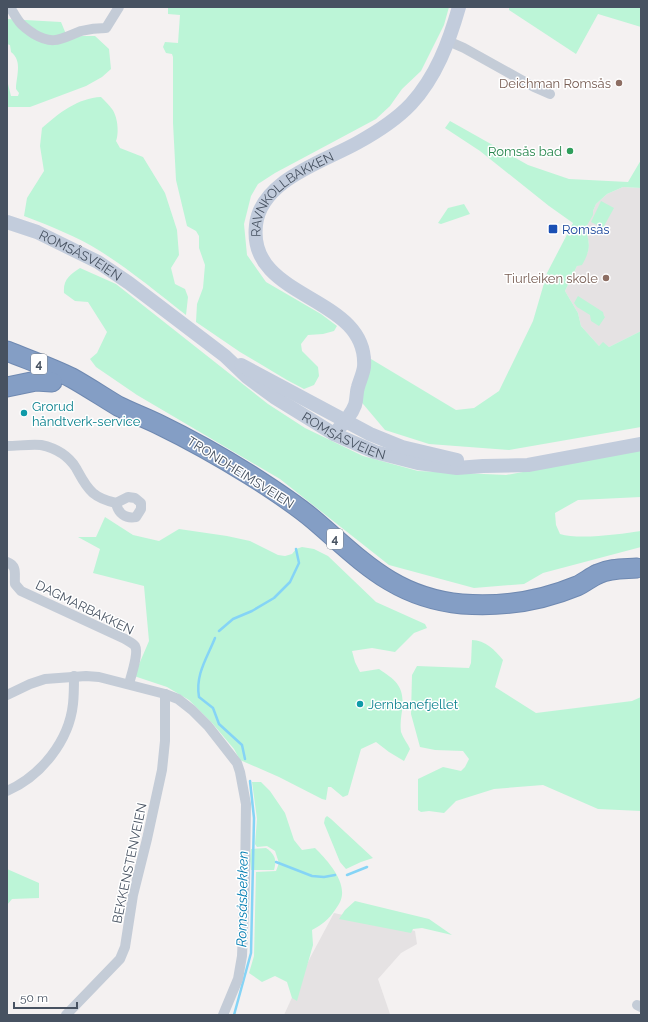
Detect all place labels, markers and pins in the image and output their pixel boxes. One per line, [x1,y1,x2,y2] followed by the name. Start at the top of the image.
[499,76,611,91] place label: Deichman Romsås
[614,78,624,88] marker: Deichman Romsås
[488,144,562,159] place label: Romsås bad
[565,146,575,156] marker: Romsås bad
[562,222,610,237] place label: Romsås
[547,223,559,235] marker: Romsås
[504,271,598,286] place label: Tiurleiken skole
[601,273,611,283] marker: Tiurleiken skole
[32,399,141,429] place label: Grorud håndtverk-service
[19,408,29,418] marker: Grorud håndtverk-service
[368,697,459,712] place label: Jernbanefjellet
[355,699,365,709] marker: Jernbanefjellet

